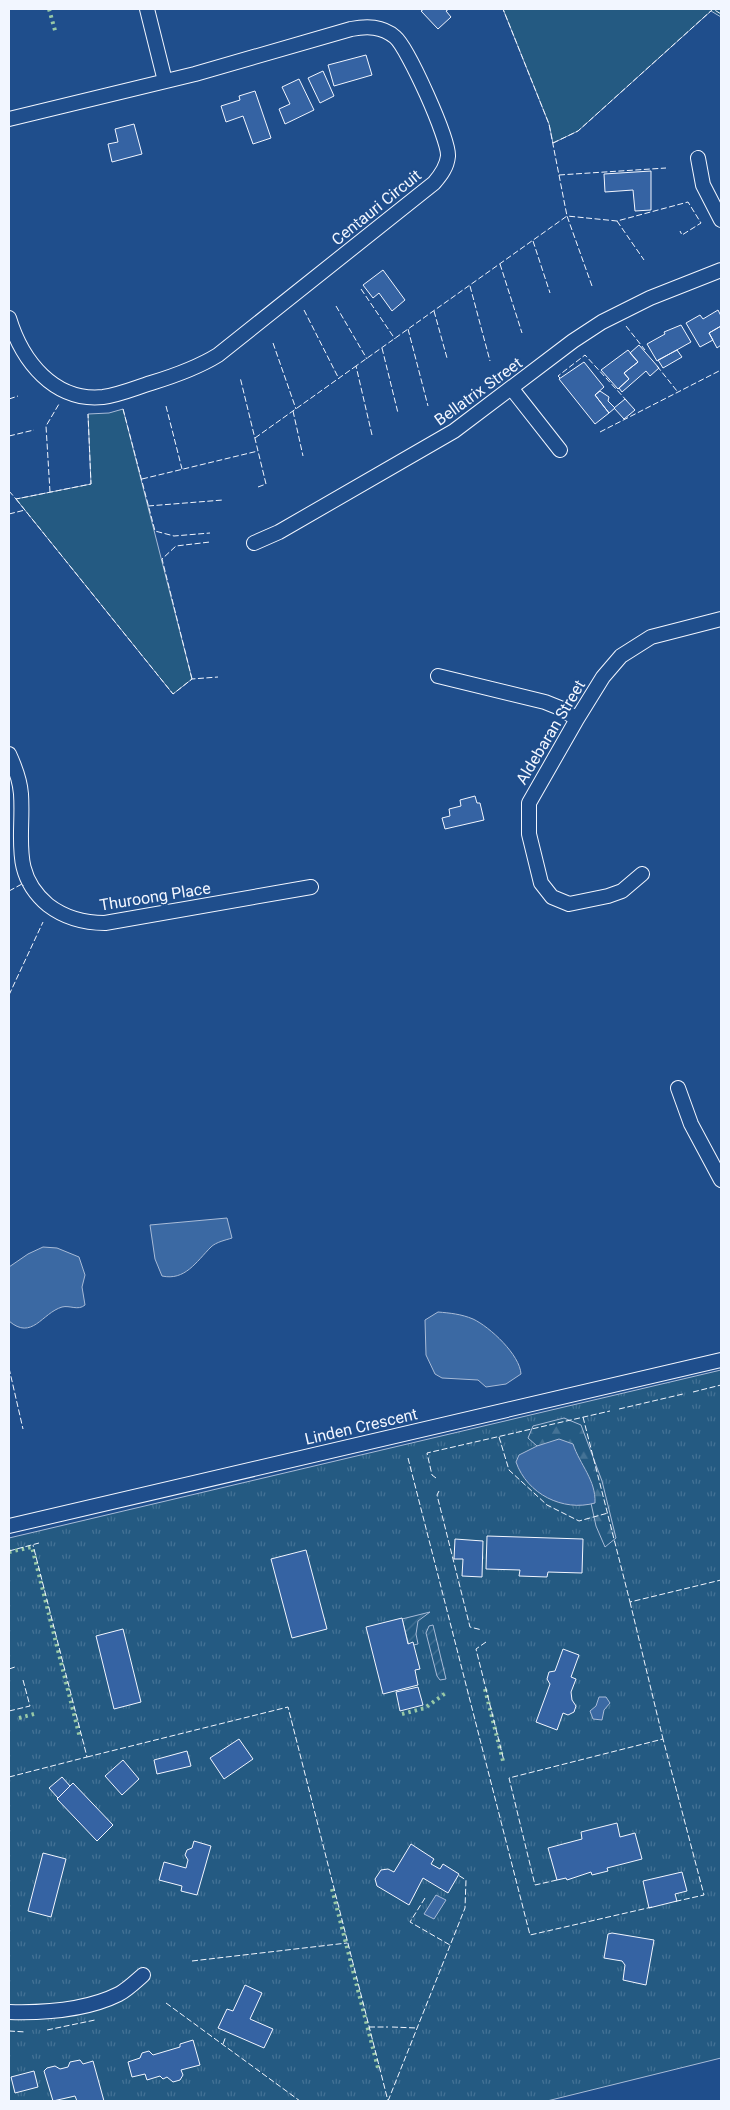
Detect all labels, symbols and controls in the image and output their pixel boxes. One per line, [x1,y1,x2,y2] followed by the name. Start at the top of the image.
[328,165,425,249] street label: Centauri Circuit
[431,353,526,430] street label: Bellatrix Street
[512,677,589,788] street label: Aldebaran Street
[98,878,212,915] street label: Thuroong Place
[303,1404,419,1449] street label: Linden Crescent

